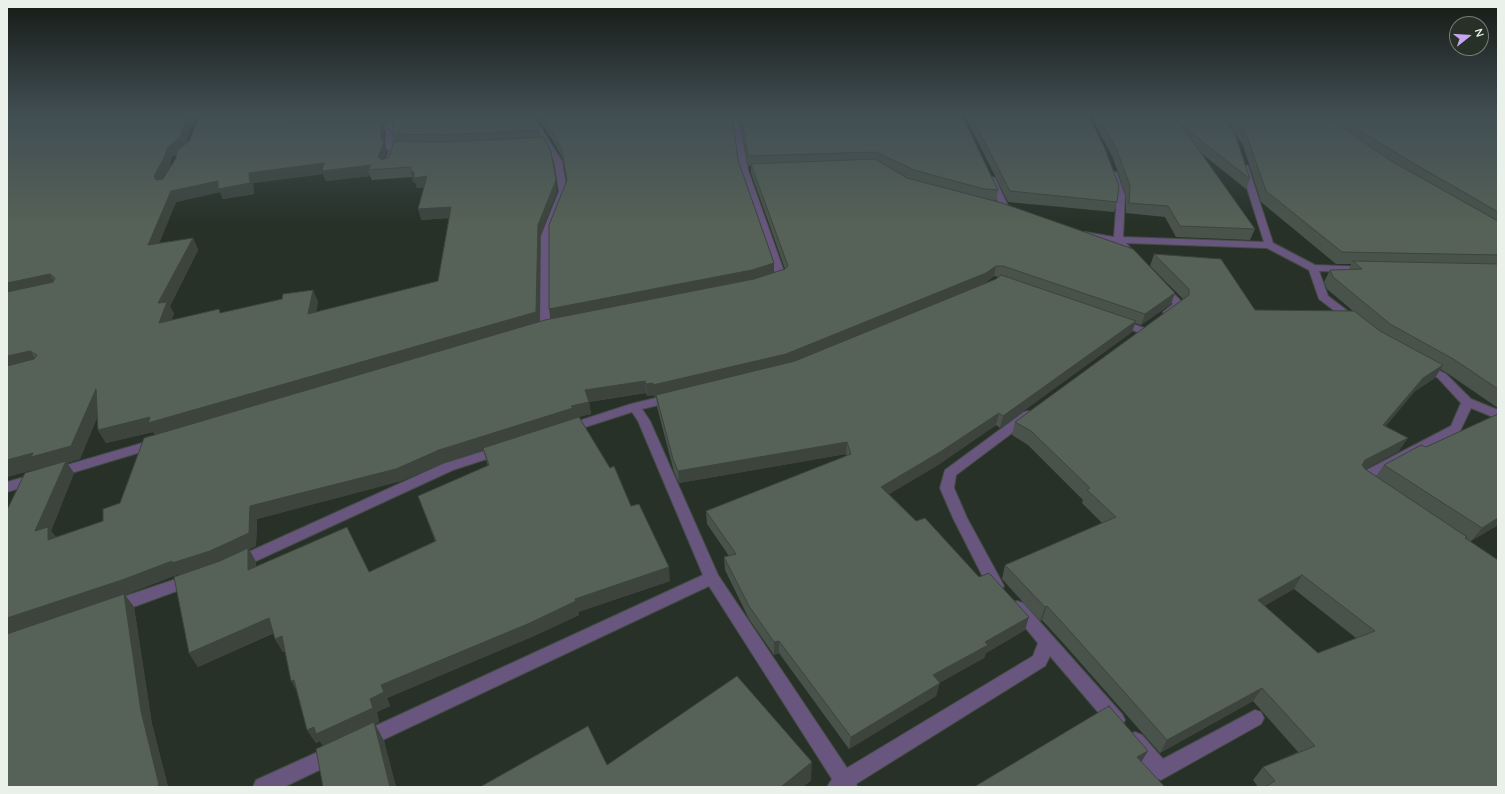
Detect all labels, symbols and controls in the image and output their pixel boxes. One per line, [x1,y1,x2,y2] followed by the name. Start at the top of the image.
[1449,16,1489,56] north arrow
[1472,27,1487,39] text: N

